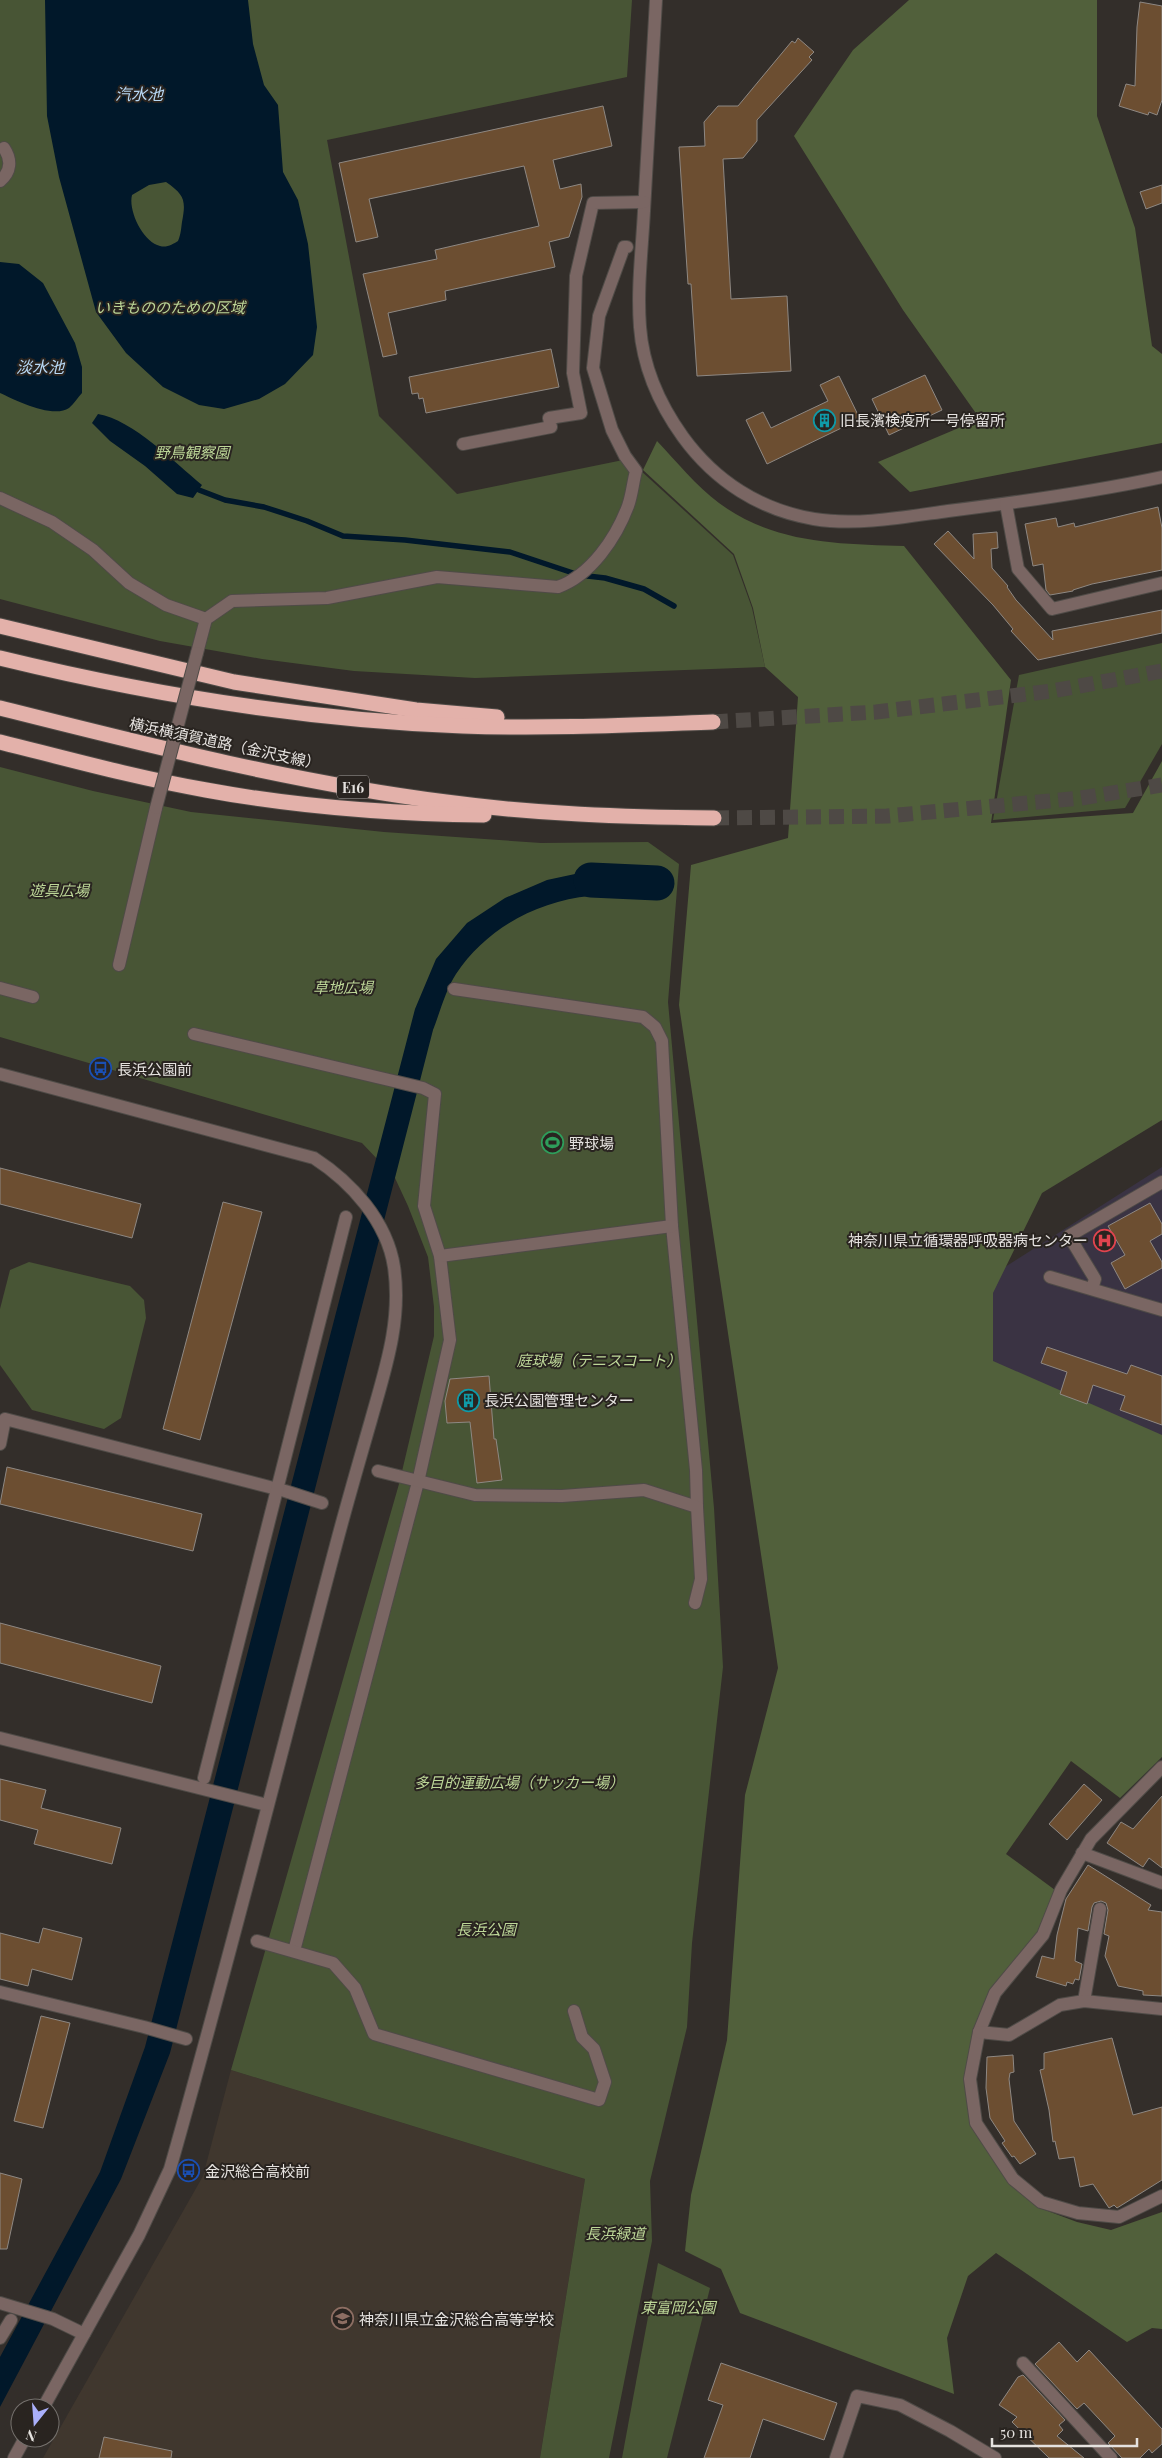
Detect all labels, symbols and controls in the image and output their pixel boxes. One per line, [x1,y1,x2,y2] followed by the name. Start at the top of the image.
[115,83,165,104] water label: 汽水池
[95,297,247,317] park label: いきもののための区域
[16,356,66,377] water label: 淡水池
[812,408,836,432] building icon: 旧長濱検疫所一号停留所
[840,410,1005,430] place label: 旧長濱検疫所一号停留所
[154,442,231,462] park label: 野鳥観察園
[128,713,322,773] street label: 横浜横須賀道路（金沢支線）
[337,776,369,799] road number: E16
[29,880,91,900] park label: 遊具広場
[313,977,375,997] park label: 草地広場
[89,1057,113,1081] bus stop icon: 長浜公園前
[117,1059,192,1079] place label: 長浜公園前
[541,1131,565,1155] sports icon: 野球場
[569,1133,614,1153] place label: 野球場
[1092,1228,1116,1252] hospital icon: 神奈川県立循環器呼吸器病センター
[848,1230,1088,1250] place label: 神奈川県立循環器呼吸器病センター
[516,1350,682,1370] park label: 庭球場（テニスコート）
[456,1388,480,1412] building icon: 長浜公園管理センター
[484,1390,634,1410] place label: 長浜公園管理センター
[414,1772,624,1792] park label: 多目的運動広場（サッカー場）
[456,1919,518,1939] park label: 長浜公園
[177,2159,201,2183] bus stop icon: 金沢総合高校前
[205,2161,310,2181] place label: 金沢総合高校前
[585,2223,647,2243] park label: 長浜緑道
[640,2297,717,2317] park label: 東富岡公園
[331,2307,355,2331] school or university icon: 神奈川県立金沢総合高等学校
[359,2309,554,2329] place label: 神奈川県立金沢総合高等学校
[10,2398,60,2448] north arrow
[992,2416,1137,2448] scale bar
[1000,2422,1033,2442] text: 50 m
[23,2425,39,2446] text: N

